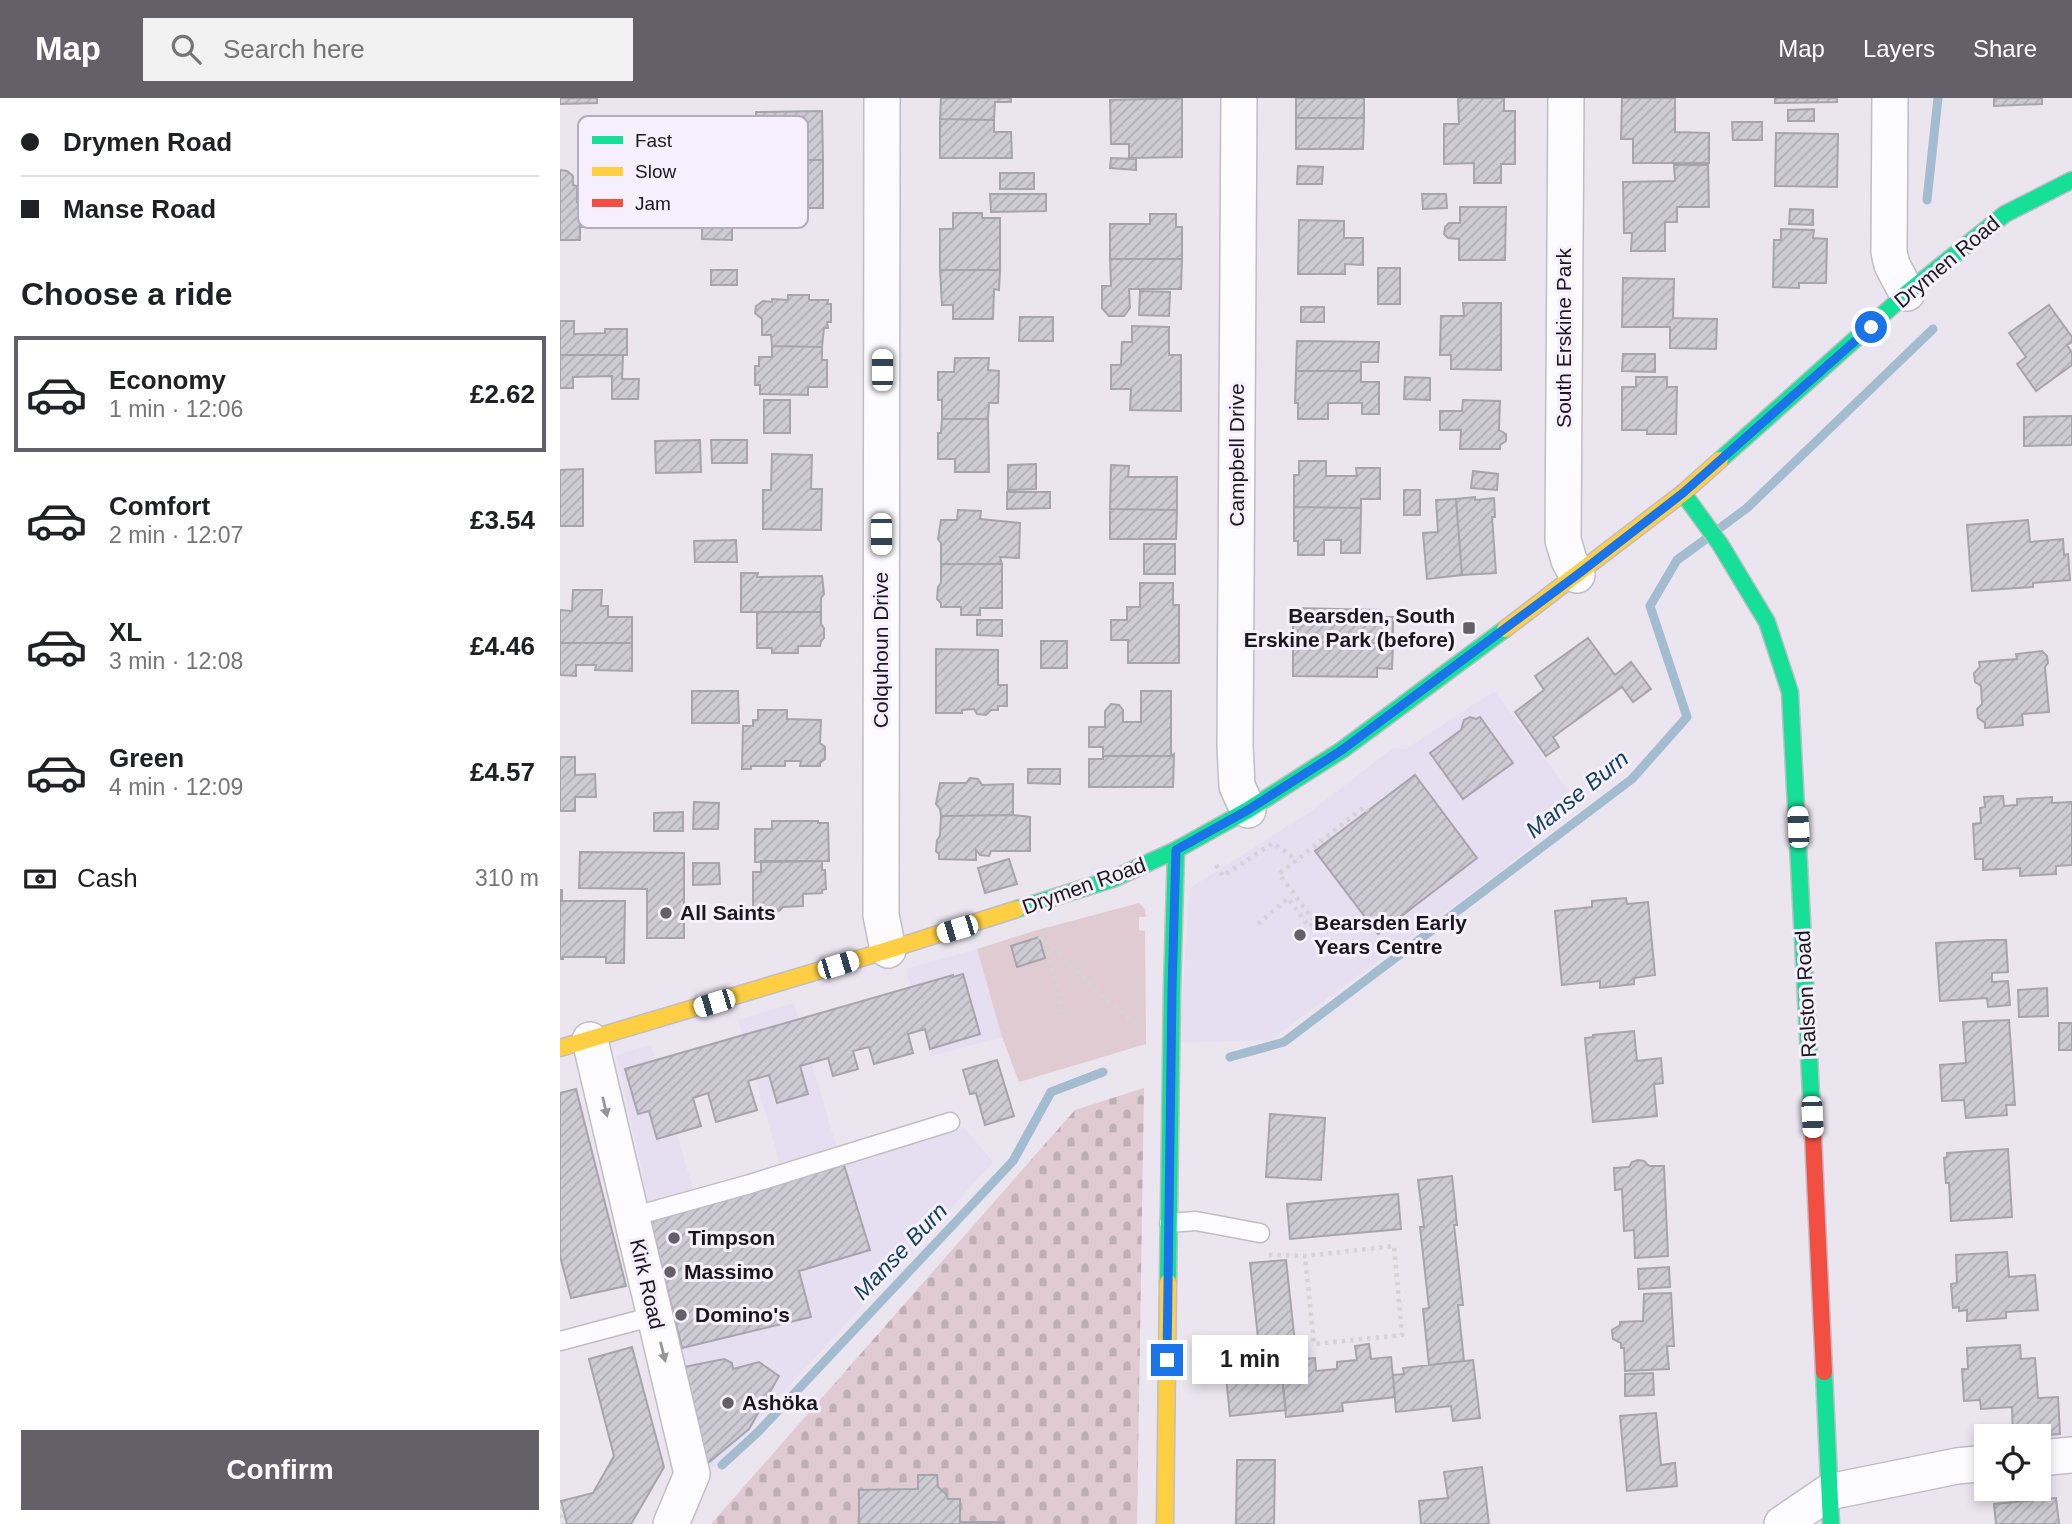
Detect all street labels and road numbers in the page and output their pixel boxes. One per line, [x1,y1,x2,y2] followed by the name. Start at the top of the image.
[1890,211,2004,312] street label: Drymen Road
[1552,248,1575,428] street label: South Erskine Park
[1225,383,1248,527] street label: Campbell Drive
[869,572,892,728] street label: Colquhoun Drive
[1019,853,1149,918] street label: Drymen Road
[1791,930,1820,1058] street label: Ralston Road
[626,1236,669,1331] street label: Kirk Road

